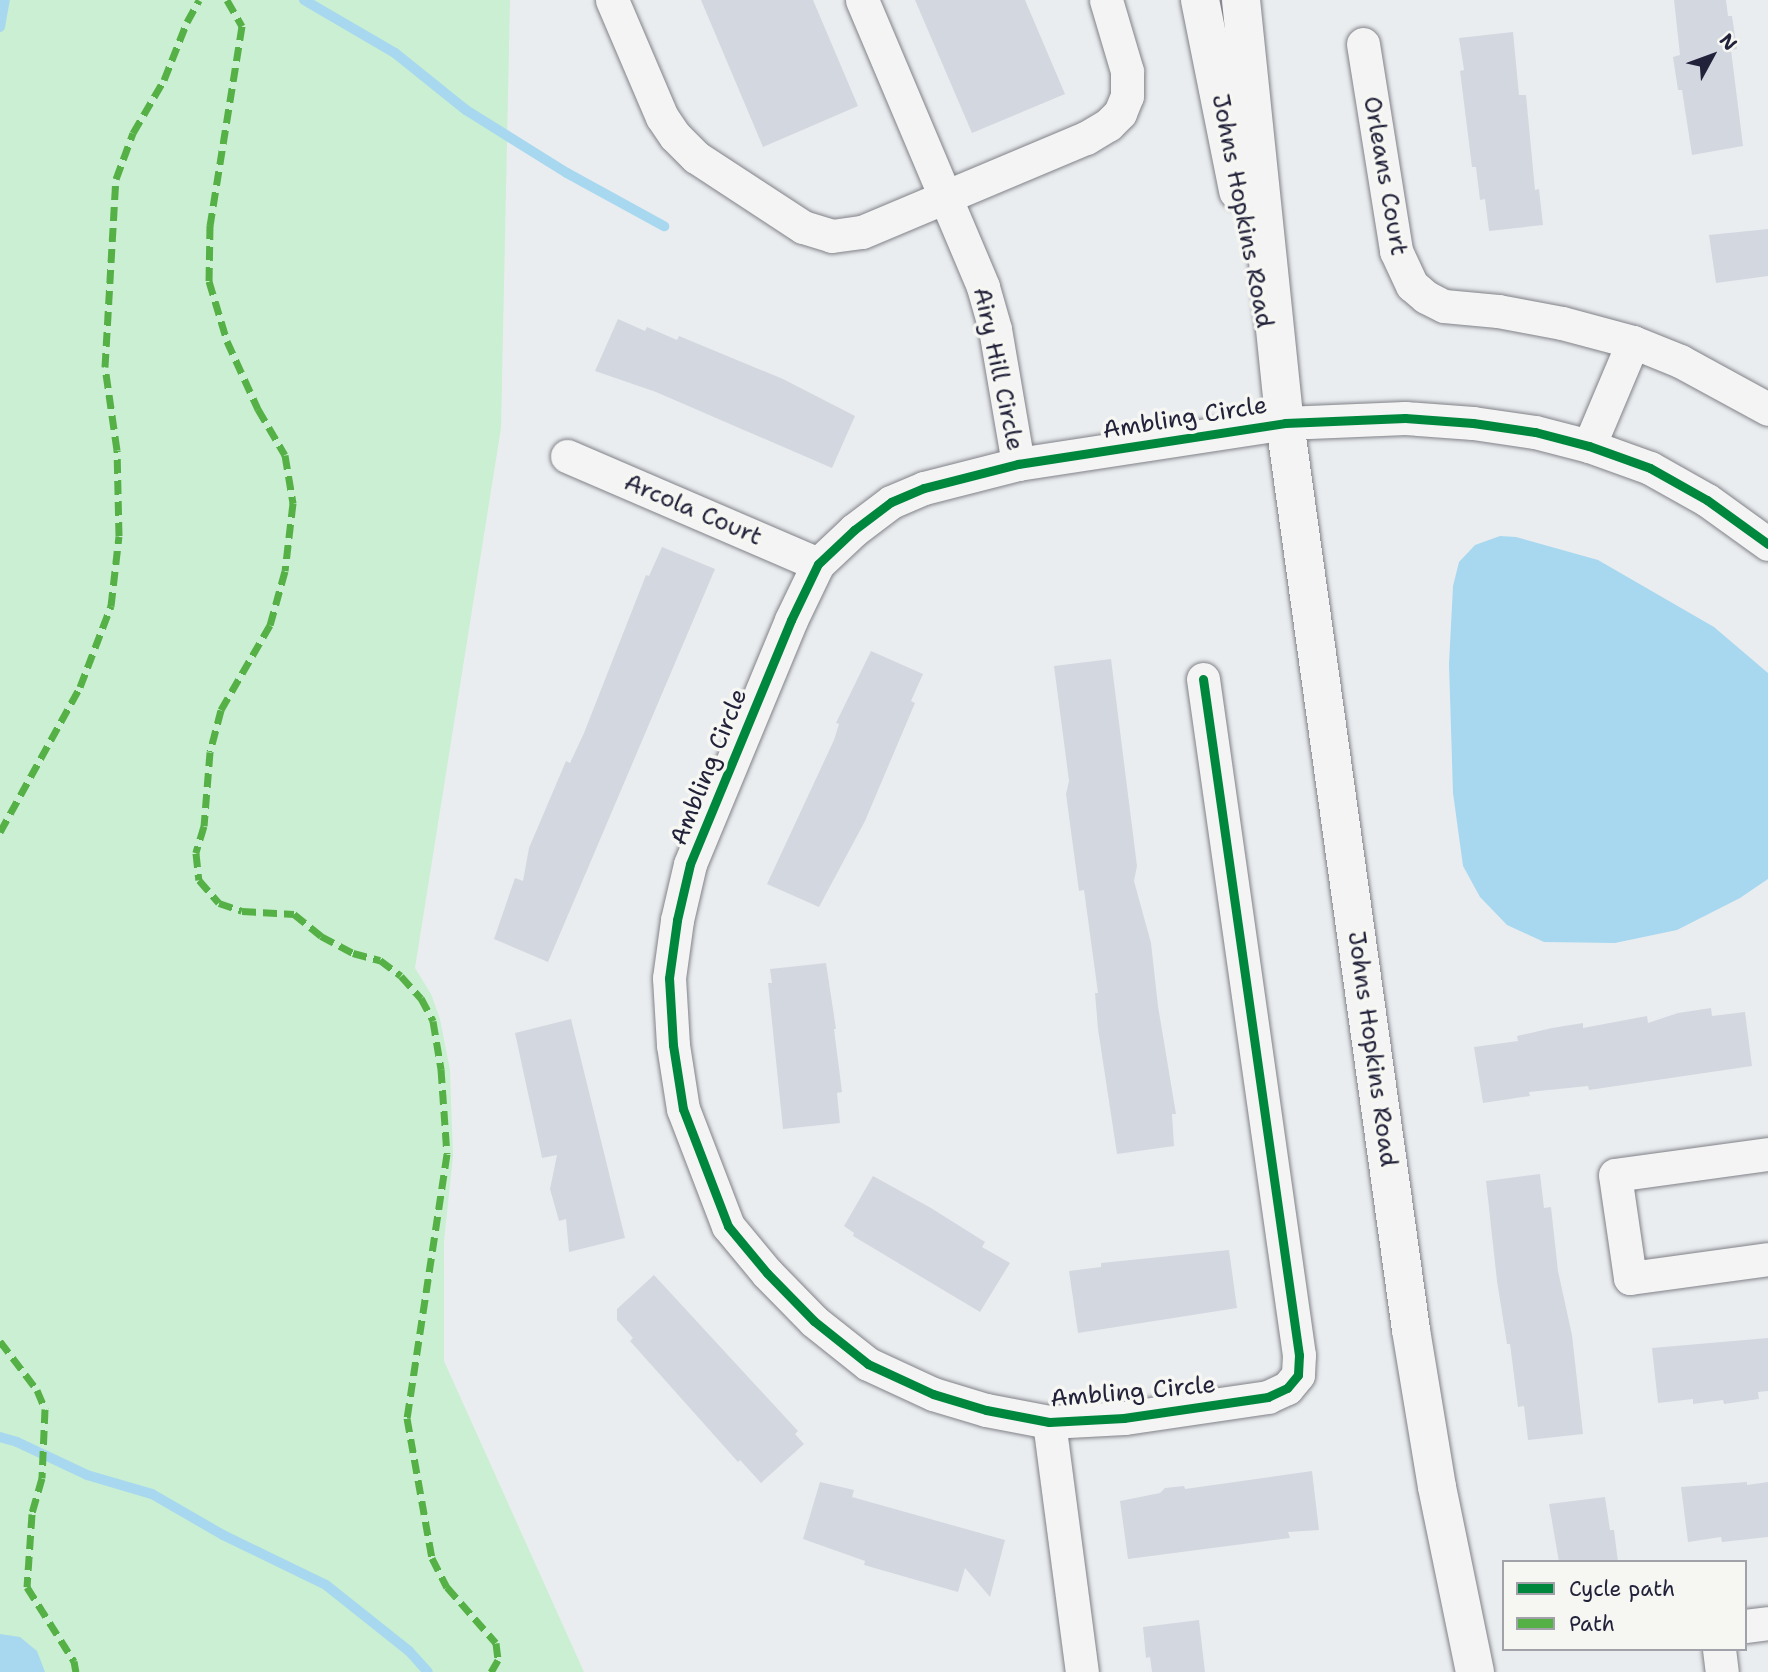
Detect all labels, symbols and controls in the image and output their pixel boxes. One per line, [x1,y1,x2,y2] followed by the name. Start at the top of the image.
[1677,21,1747,91] north arrow
[1714,28,1743,56] text: N
[1205,92,1279,330] street label: Johns Hopkins Road
[1357,94,1413,258] street label: Orleans Court
[967,285,1029,453] street label: Airy Hill Circle
[1101,391,1269,445] street label: Ambling Circle
[620,468,766,552] street label: Arcola Court
[665,685,753,849] street label: Ambling Circle
[1341,929,1403,1169] street label: Johns Hopkins Road
[1049,1370,1217,1414] street label: Ambling Circle
[1502,1560,1747,1651] legend
[1569,1575,1675,1603] text: Cycle path
[1569,1610,1615,1638] text: Path

